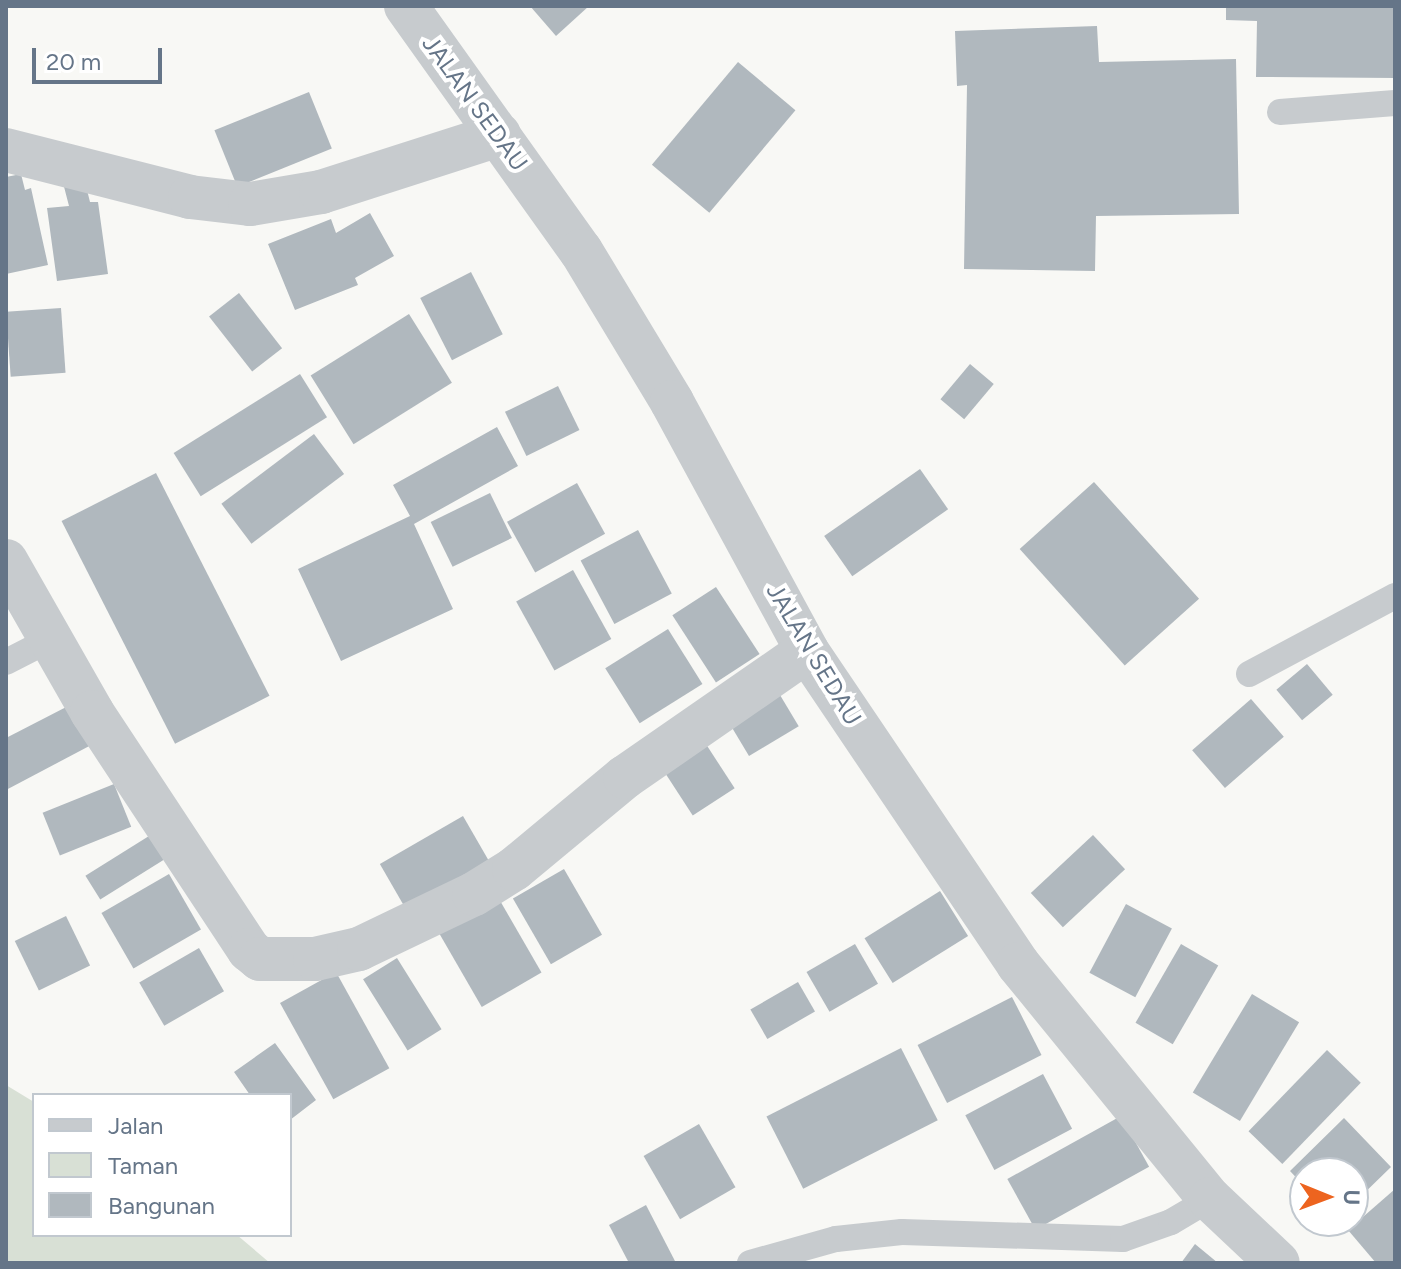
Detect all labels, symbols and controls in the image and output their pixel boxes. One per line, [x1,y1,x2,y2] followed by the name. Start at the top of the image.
[416,30,534,176] street label: JALAN SEDAU
[36,32,166,82] scale bar
[46,47,101,76] text: 20 m
[760,578,868,730] street label: JALAN SEDAU
[32,1093,292,1237] legend
[108,1111,164,1140] text: Jalan
[108,1151,178,1180] text: Taman
[1289,1157,1369,1237] north arrow
[1338,1189,1365,1205] text: U
[108,1191,215,1220] text: Bangunan

